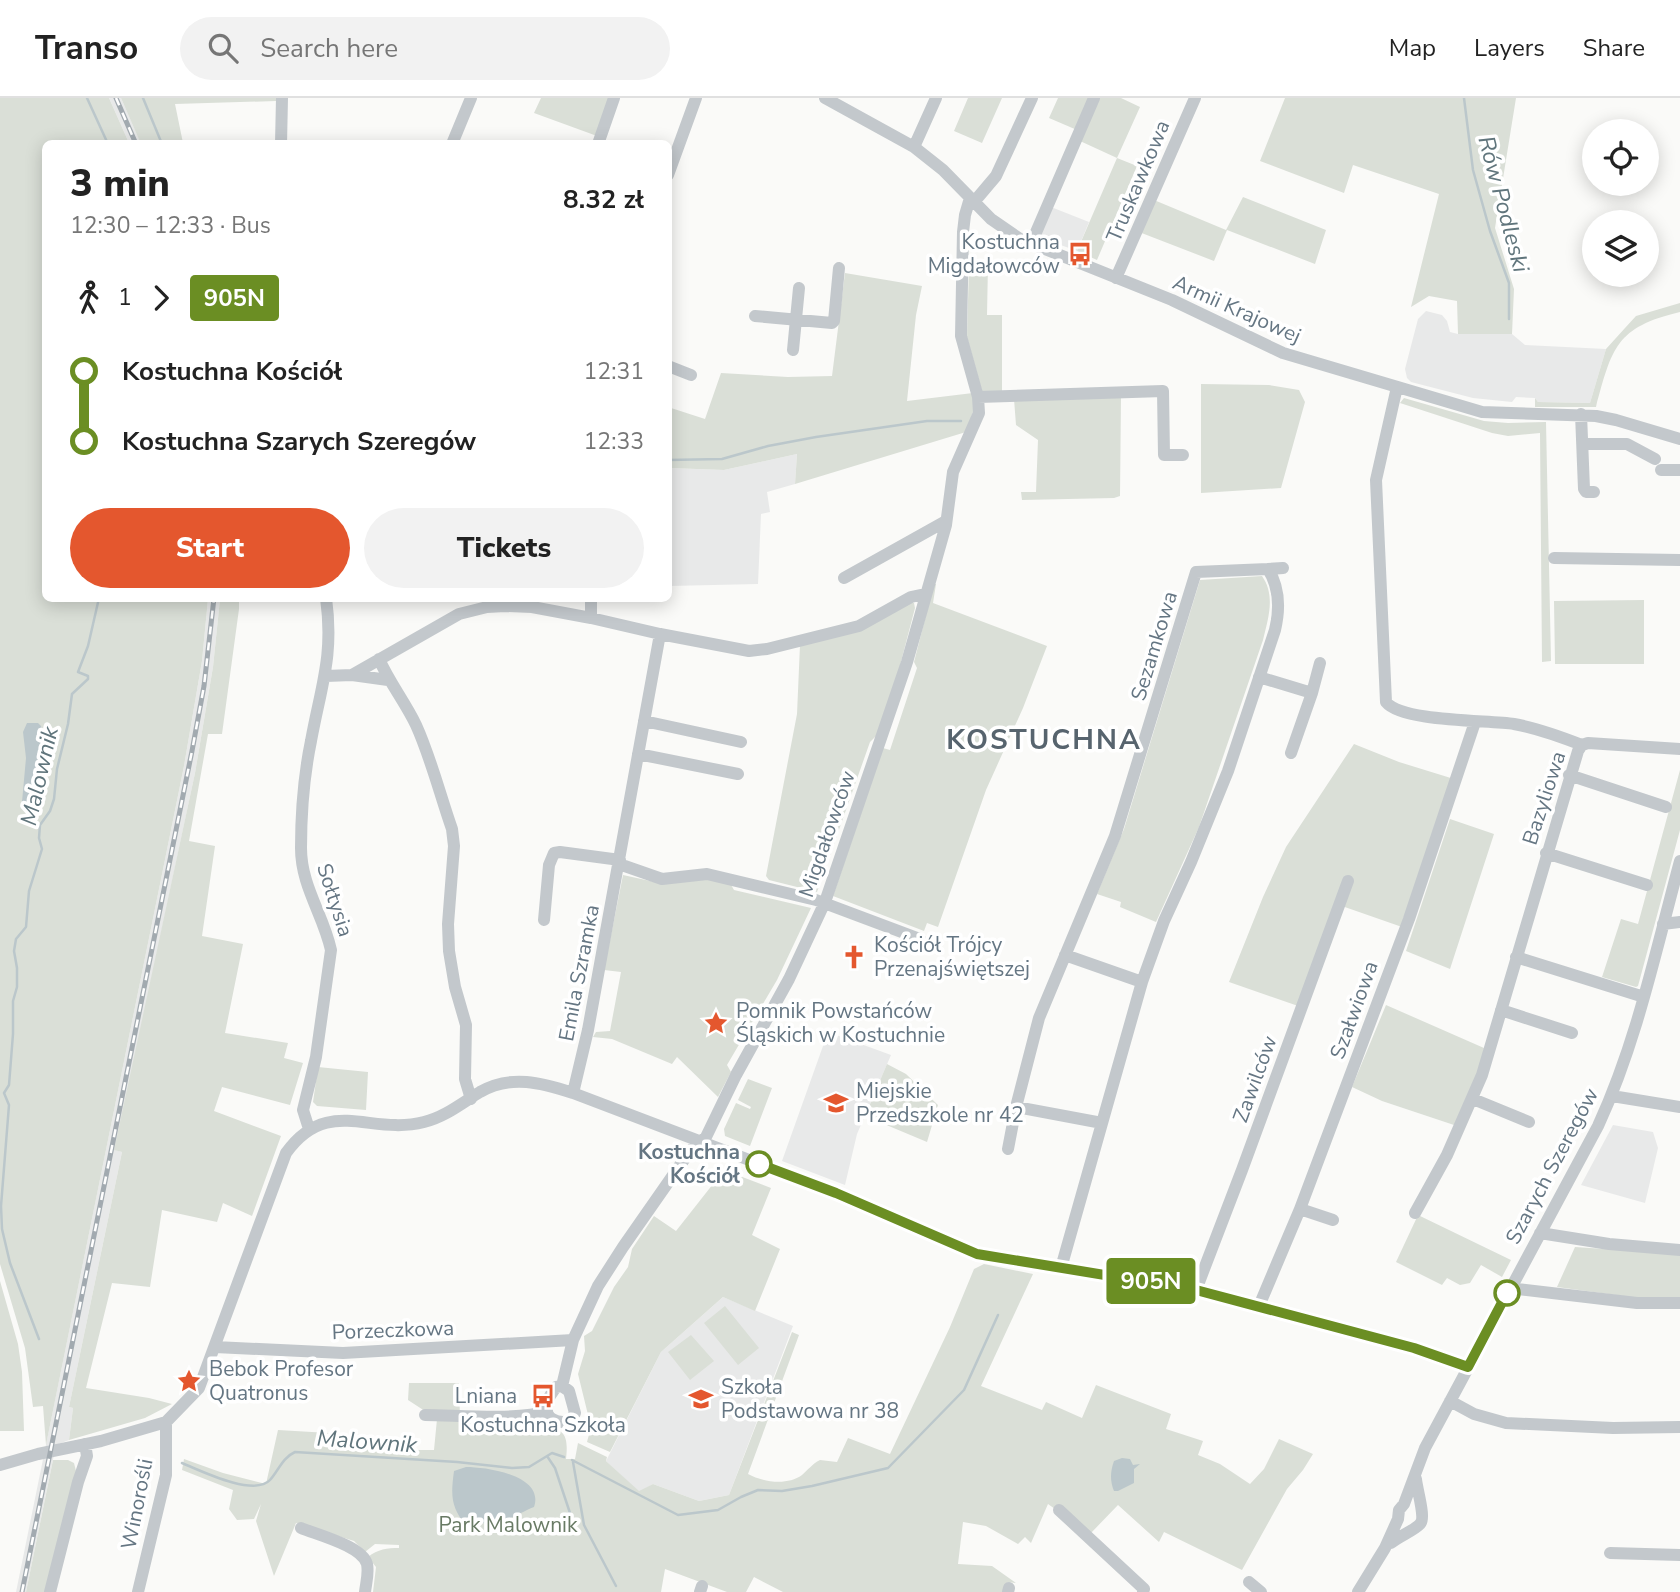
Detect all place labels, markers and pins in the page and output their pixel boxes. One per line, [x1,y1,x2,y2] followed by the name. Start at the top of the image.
[928,228,1060,280] place label: Kostuchna Migdałowców
[1066,240,1094,268] bus stop icon: Kostuchna Migdałowców
[874,931,1030,983] place label: Kościół Trójcy Przenajświętszej
[840,943,868,971] church icon: Kościół Trójcy Przenajświętszej
[736,997,945,1049] place label: Pomnik Powstańców Śląskich w Kostuchnie
[702,1009,730,1037] place icon: Pomnik Powstańców Śląskich w Kostuchnie
[856,1077,1024,1129] place label: Miejskie Przedszkole nr 42
[822,1089,850,1117] school or university icon: Miejskie Przedszkole nr 42
[638,1138,740,1190] place label: Kostuchna Kościół
[746,1151,772,1177] marker: Kostuchna Kościół
[1494,1280,1520,1306] unlabelled marker
[209,1355,354,1407] place label: Bebok Profesor Quatronus
[175,1367,203,1395] place icon: Bebok Profesor Quatronus
[721,1373,899,1425] place label: Szkoła Podstawowa nr 38
[529,1382,557,1410] bus stop icon: Kostuchna Szkoła
[687,1385,715,1413] school or university icon: Szkoła Podstawowa nr 38
[460,1411,626,1439] place label: Kostuchna Szkoła

